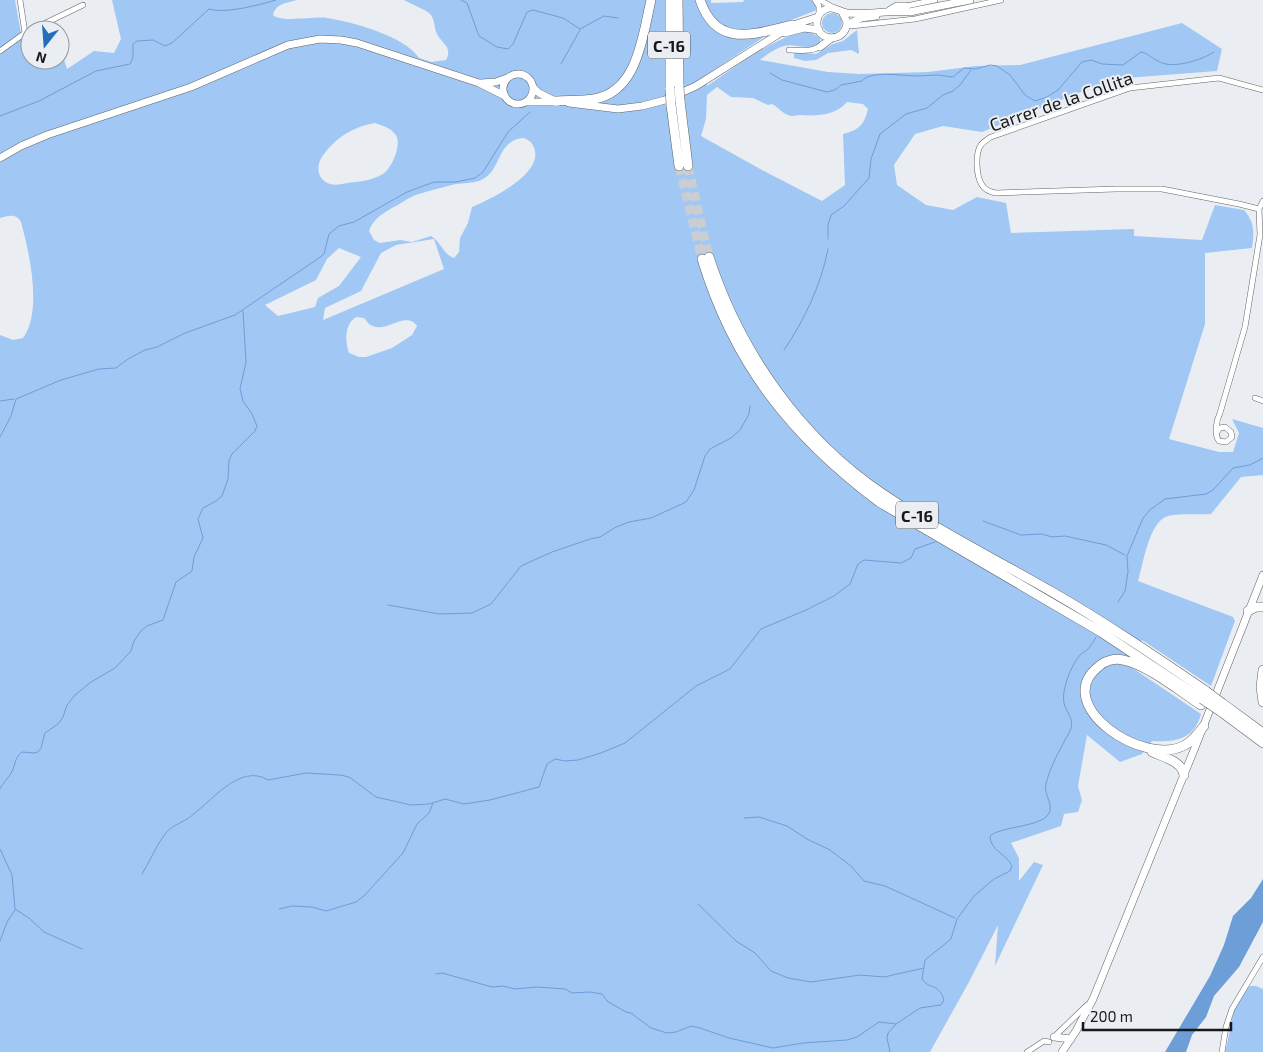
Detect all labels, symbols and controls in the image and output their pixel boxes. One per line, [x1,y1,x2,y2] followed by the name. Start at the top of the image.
[20,20,70,70] north arrow
[648,32,690,58] road number: C-16
[34,48,48,68] text: N
[986,66,1136,136] street label: Carrer de la Collita
[896,502,938,528] road number: C-16
[1083,1000,1230,1032] scale bar
[1090,1007,1133,1025] text: 200 m

